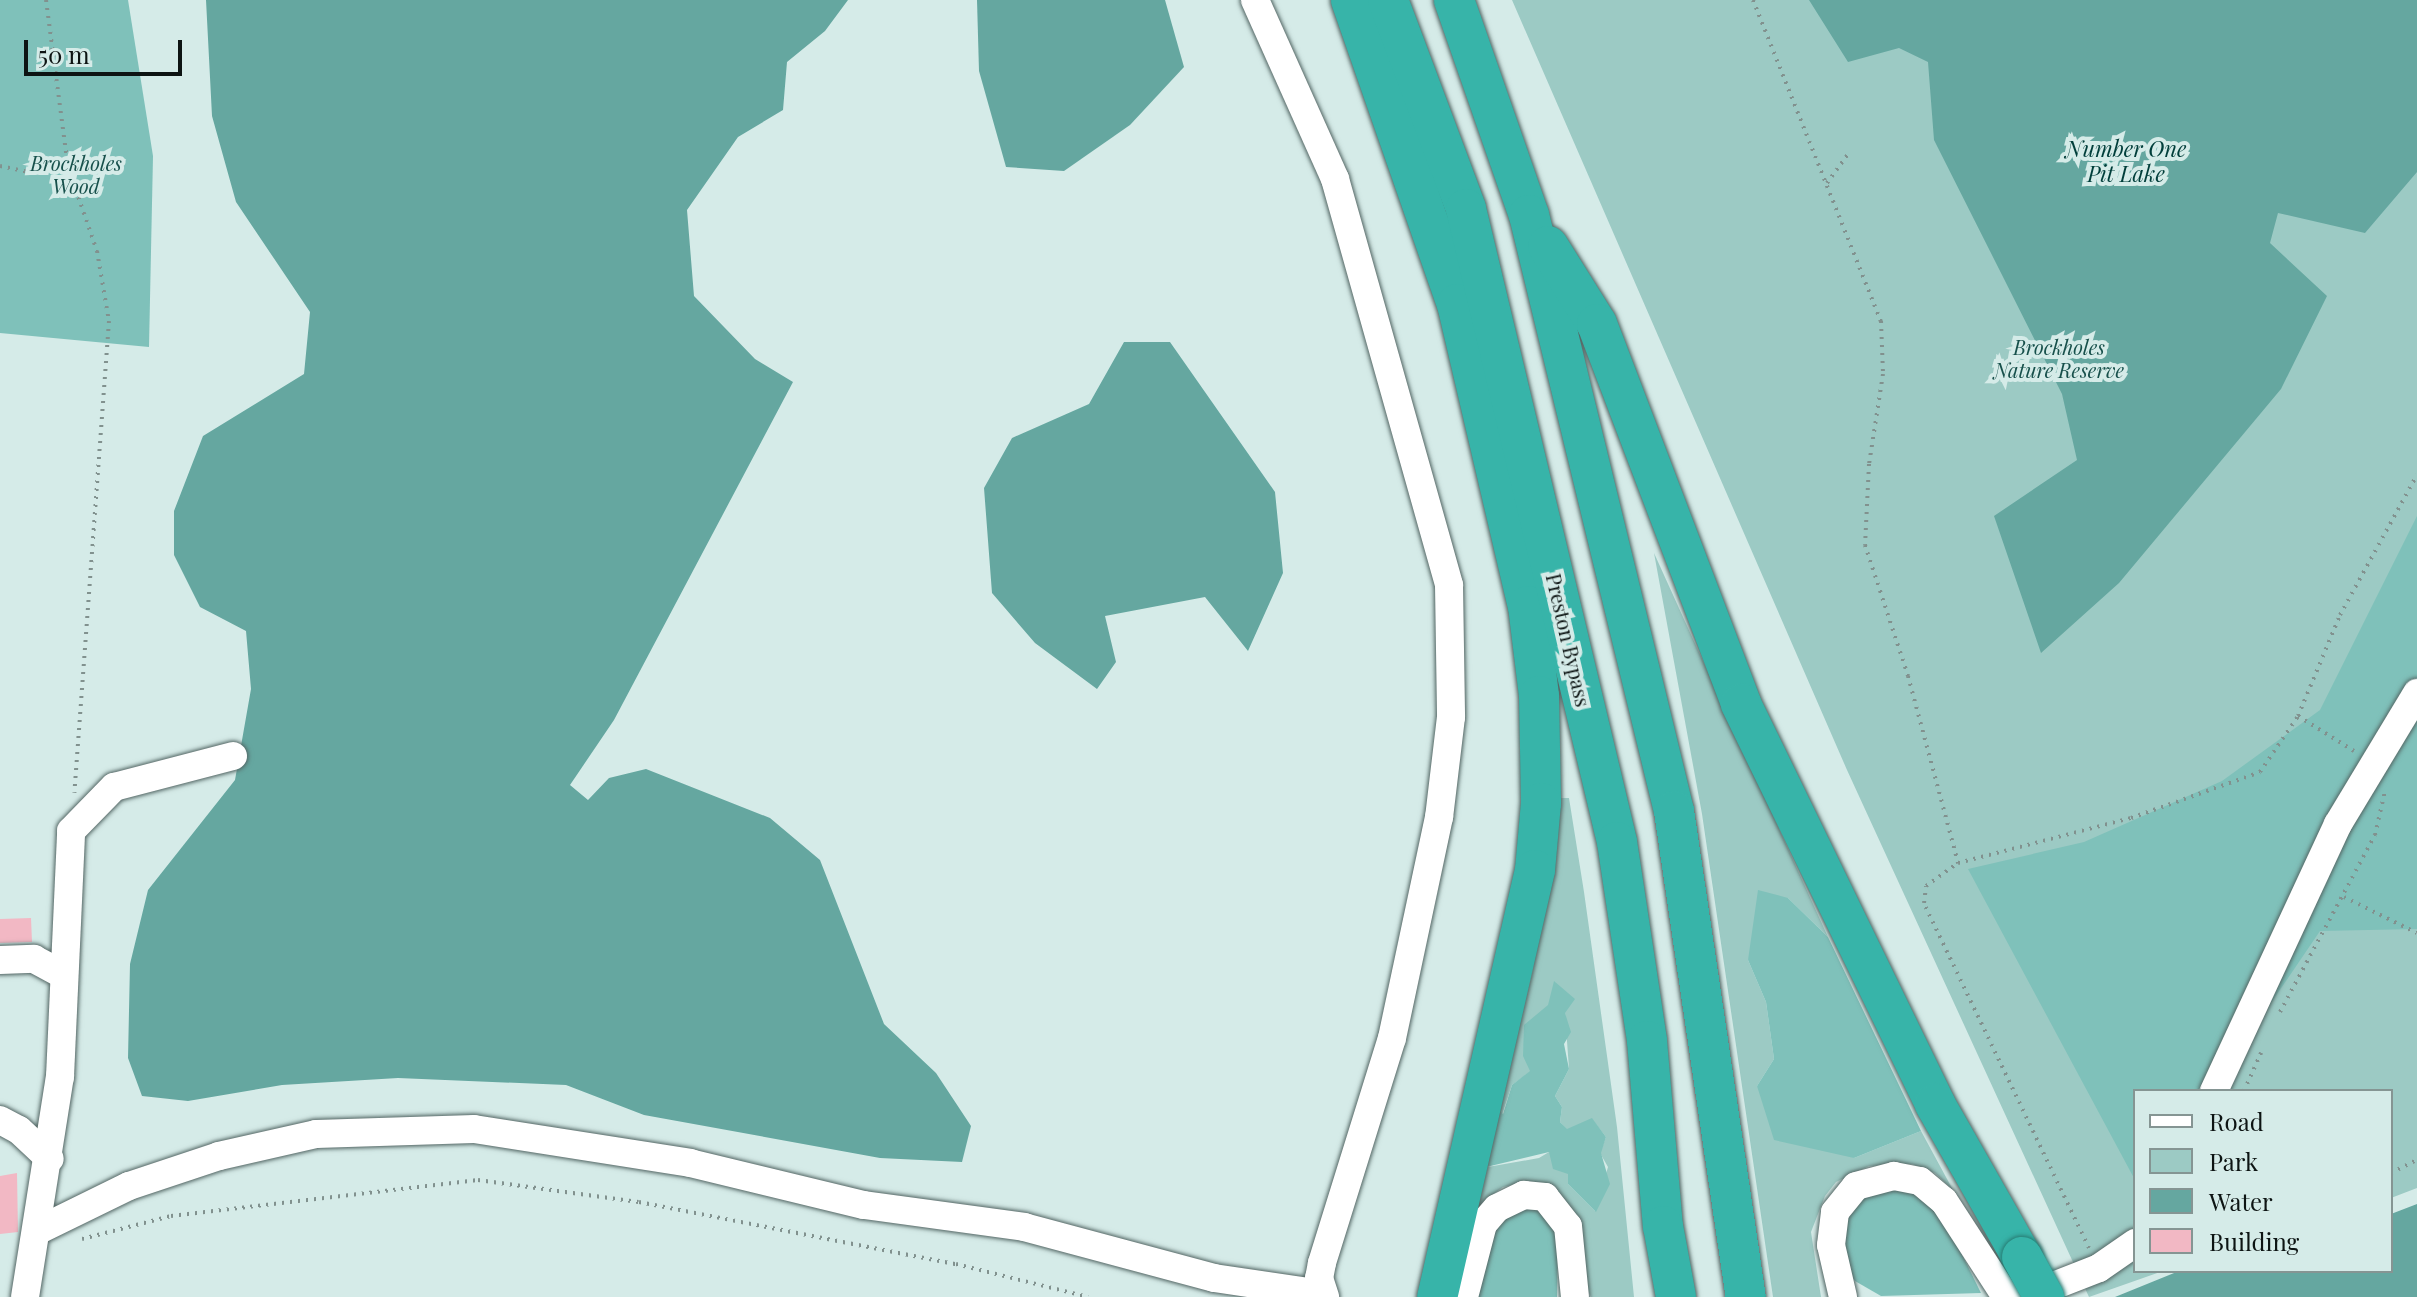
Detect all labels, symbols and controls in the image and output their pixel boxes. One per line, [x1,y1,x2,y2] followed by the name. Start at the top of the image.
[28,24,186,74] scale bar
[38,38,90,70] text: 50 m
[2066,135,2186,186] water label: Number One Pit Lake
[30,150,122,197] park label: Brockholes Wood
[1994,335,2124,382] park label: Brockholes Nature Reserve
[1542,571,1596,709] street label: Preston Bypass
[2133,1089,2393,1273] legend
[2209,1105,2264,1137] text: Road
[2209,1145,2258,1177] text: Park
[2209,1185,2273,1217] text: Water
[2209,1225,2299,1257] text: Building

